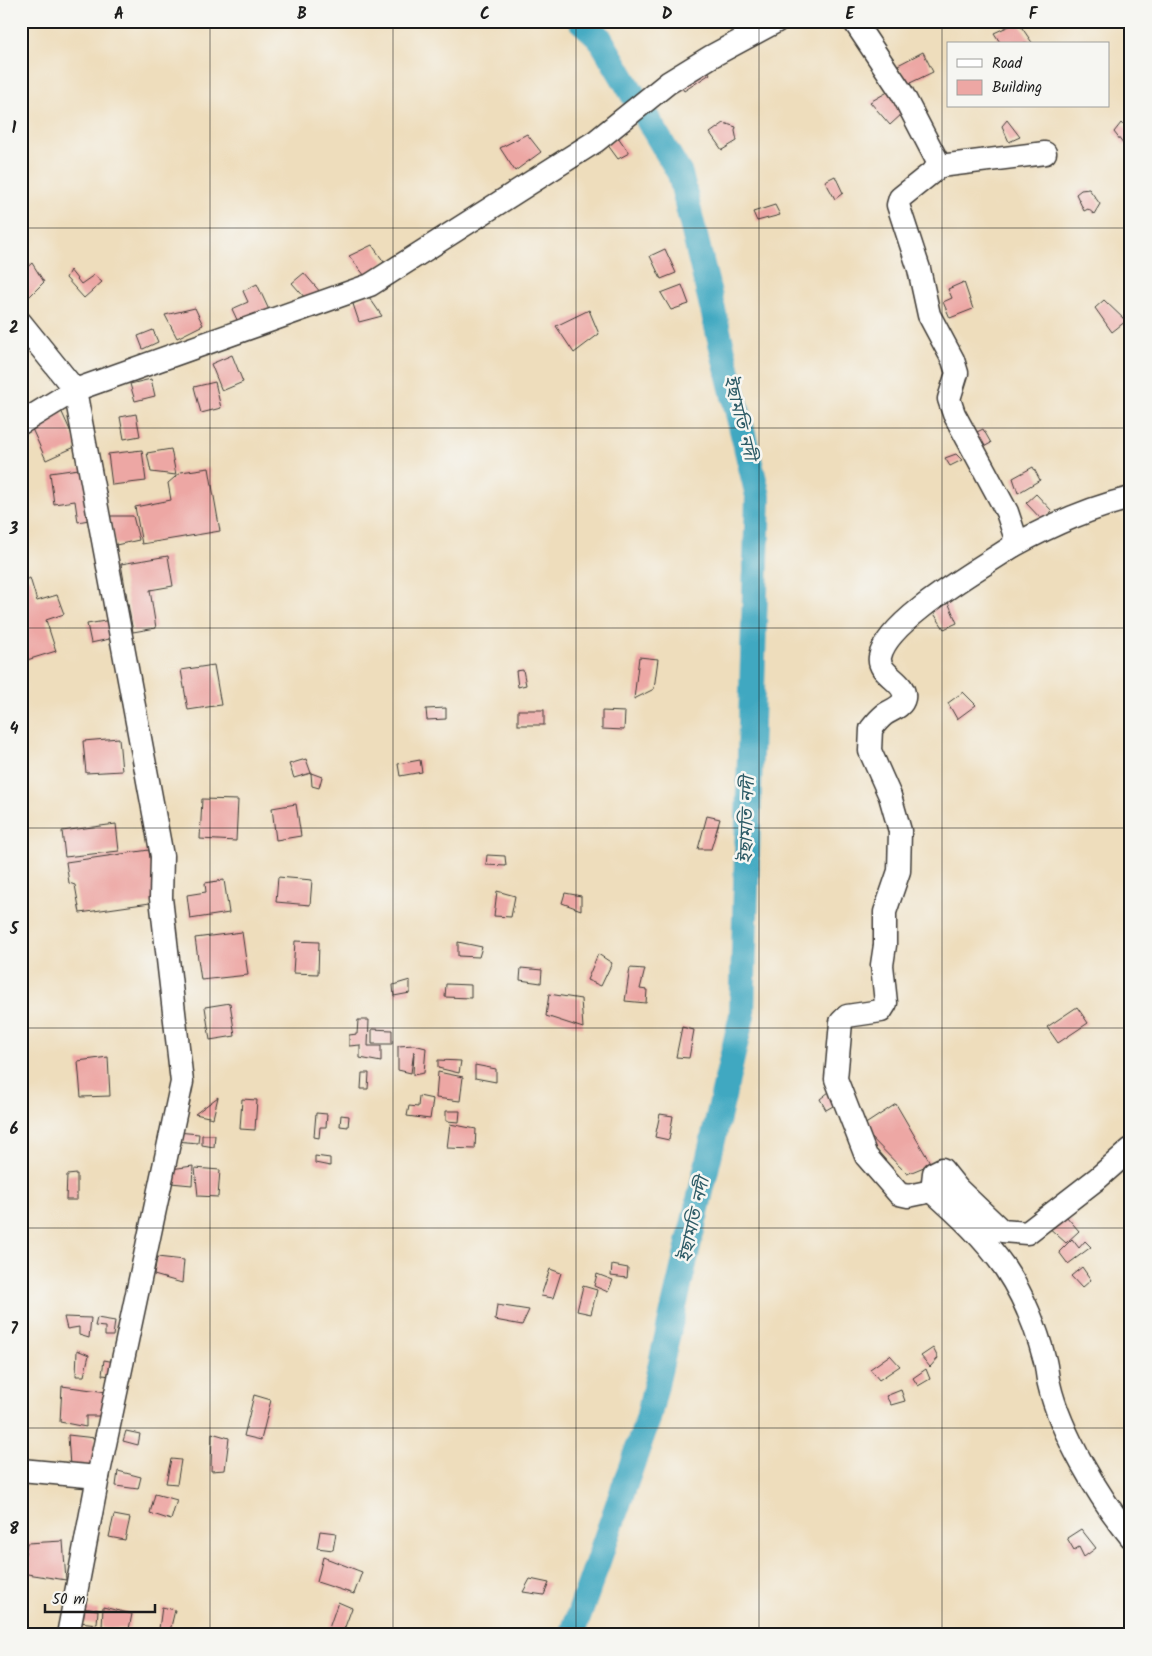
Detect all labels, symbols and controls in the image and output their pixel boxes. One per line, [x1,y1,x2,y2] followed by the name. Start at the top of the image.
[114,2,124,27] text: A
[297,2,307,27] text: B
[480,2,490,27] text: C
[662,2,673,27] text: D
[846,2,856,27] text: E
[1029,2,1039,27] text: F
[947,42,1110,108] legend
[992,52,1023,76] text: Road
[992,76,1042,100] text: Building
[12,116,17,141] text: 1
[9,316,19,341] text: 2
[714,372,764,467] water label: ইছামতি নদী
[9,517,19,542] text: 3
[10,717,19,742] text: 4
[732,773,764,864] water label: ইছামতি নদী
[9,917,20,942] text: 5
[10,1117,19,1142] text: 6
[671,1171,720,1265] water label: ইছামতি নদী
[10,1317,18,1342] text: 7
[9,1517,19,1542] text: 8
[45,1581,155,1613] scale bar
[52,1588,86,1612] text: 50 m

